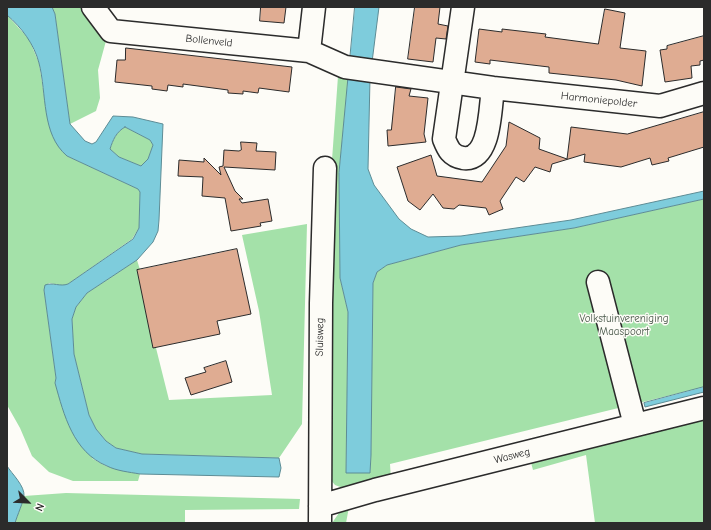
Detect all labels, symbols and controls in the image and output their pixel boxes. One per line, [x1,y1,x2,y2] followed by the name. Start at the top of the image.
[185,32,233,50] street label: Bollenveld
[560,89,638,111] street label: Harmoniepolder
[579,312,669,338] park label: Volkstuinvereniging Maaspoort
[313,317,327,357] street label: Sluisweg
[493,445,531,467] street label: Wasweg
[8,482,48,522] north arrow
[32,501,47,513] text: N

